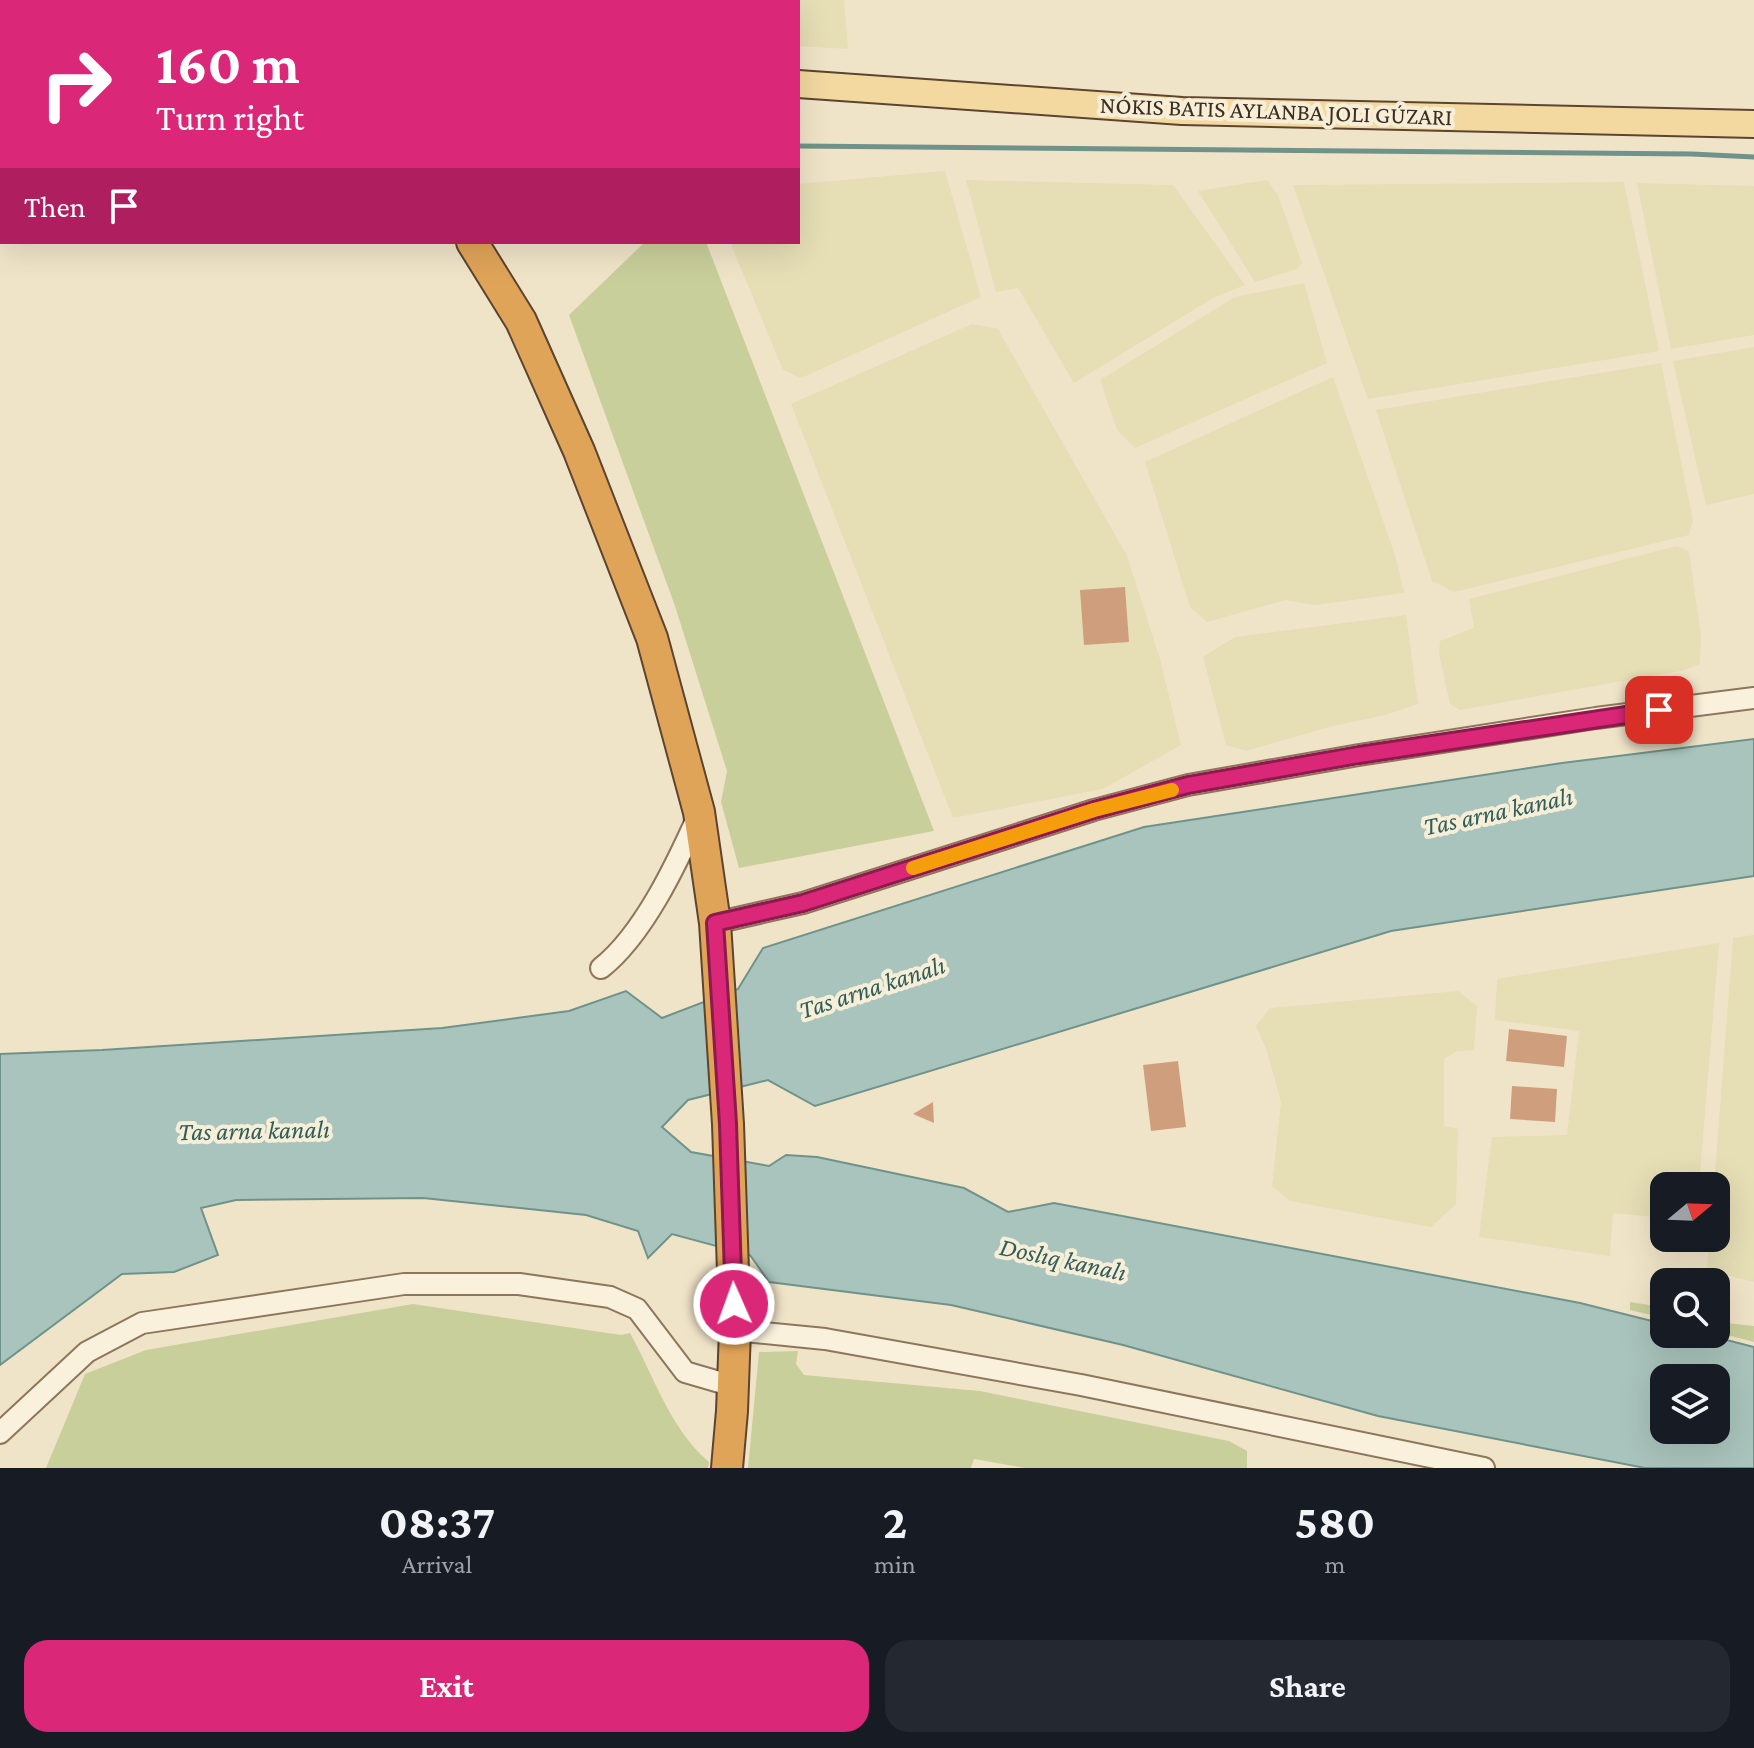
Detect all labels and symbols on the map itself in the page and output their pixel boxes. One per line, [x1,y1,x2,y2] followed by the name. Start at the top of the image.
[1099,91,1453,130] street label: NÓKIS BATIS AYLANBA JOLI GÚZARI
[1625,676,1693,744] pin
[1421,782,1575,841] water label: Tas arna kanalı
[795,950,949,1025] water label: Tas arna kanalı
[178,1115,330,1146] water label: Tas arna kanalı
[1650,1172,1730,1252] north arrow
[997,1232,1129,1287] water label: Doslıq kanalı
[692,1262,776,1346] position arrow

